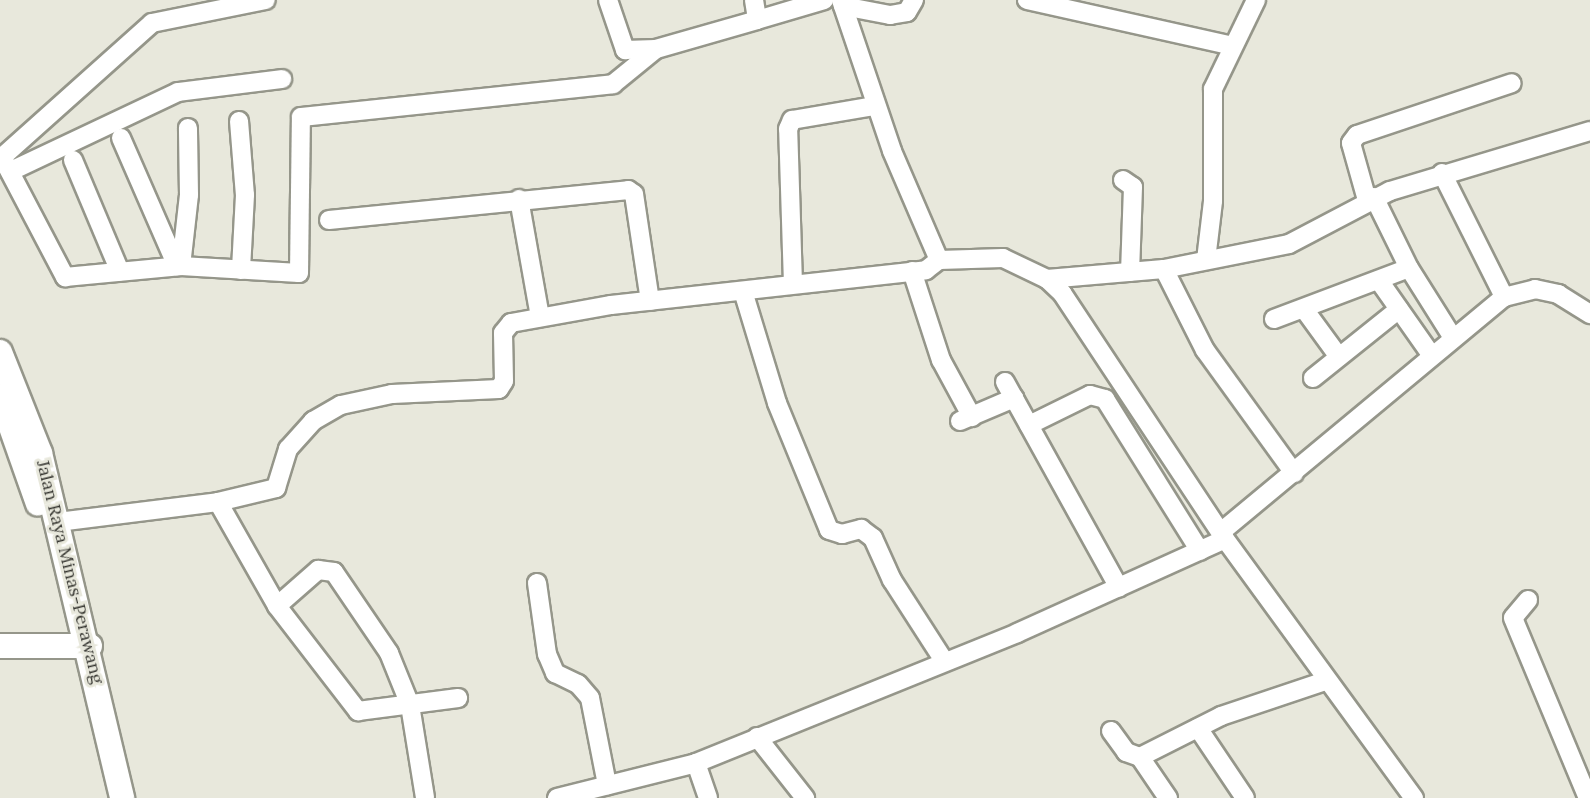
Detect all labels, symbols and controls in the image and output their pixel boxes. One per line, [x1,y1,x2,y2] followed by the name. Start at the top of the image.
[32,458,108,686] street label: Jalan Raya Minas-Perawang

